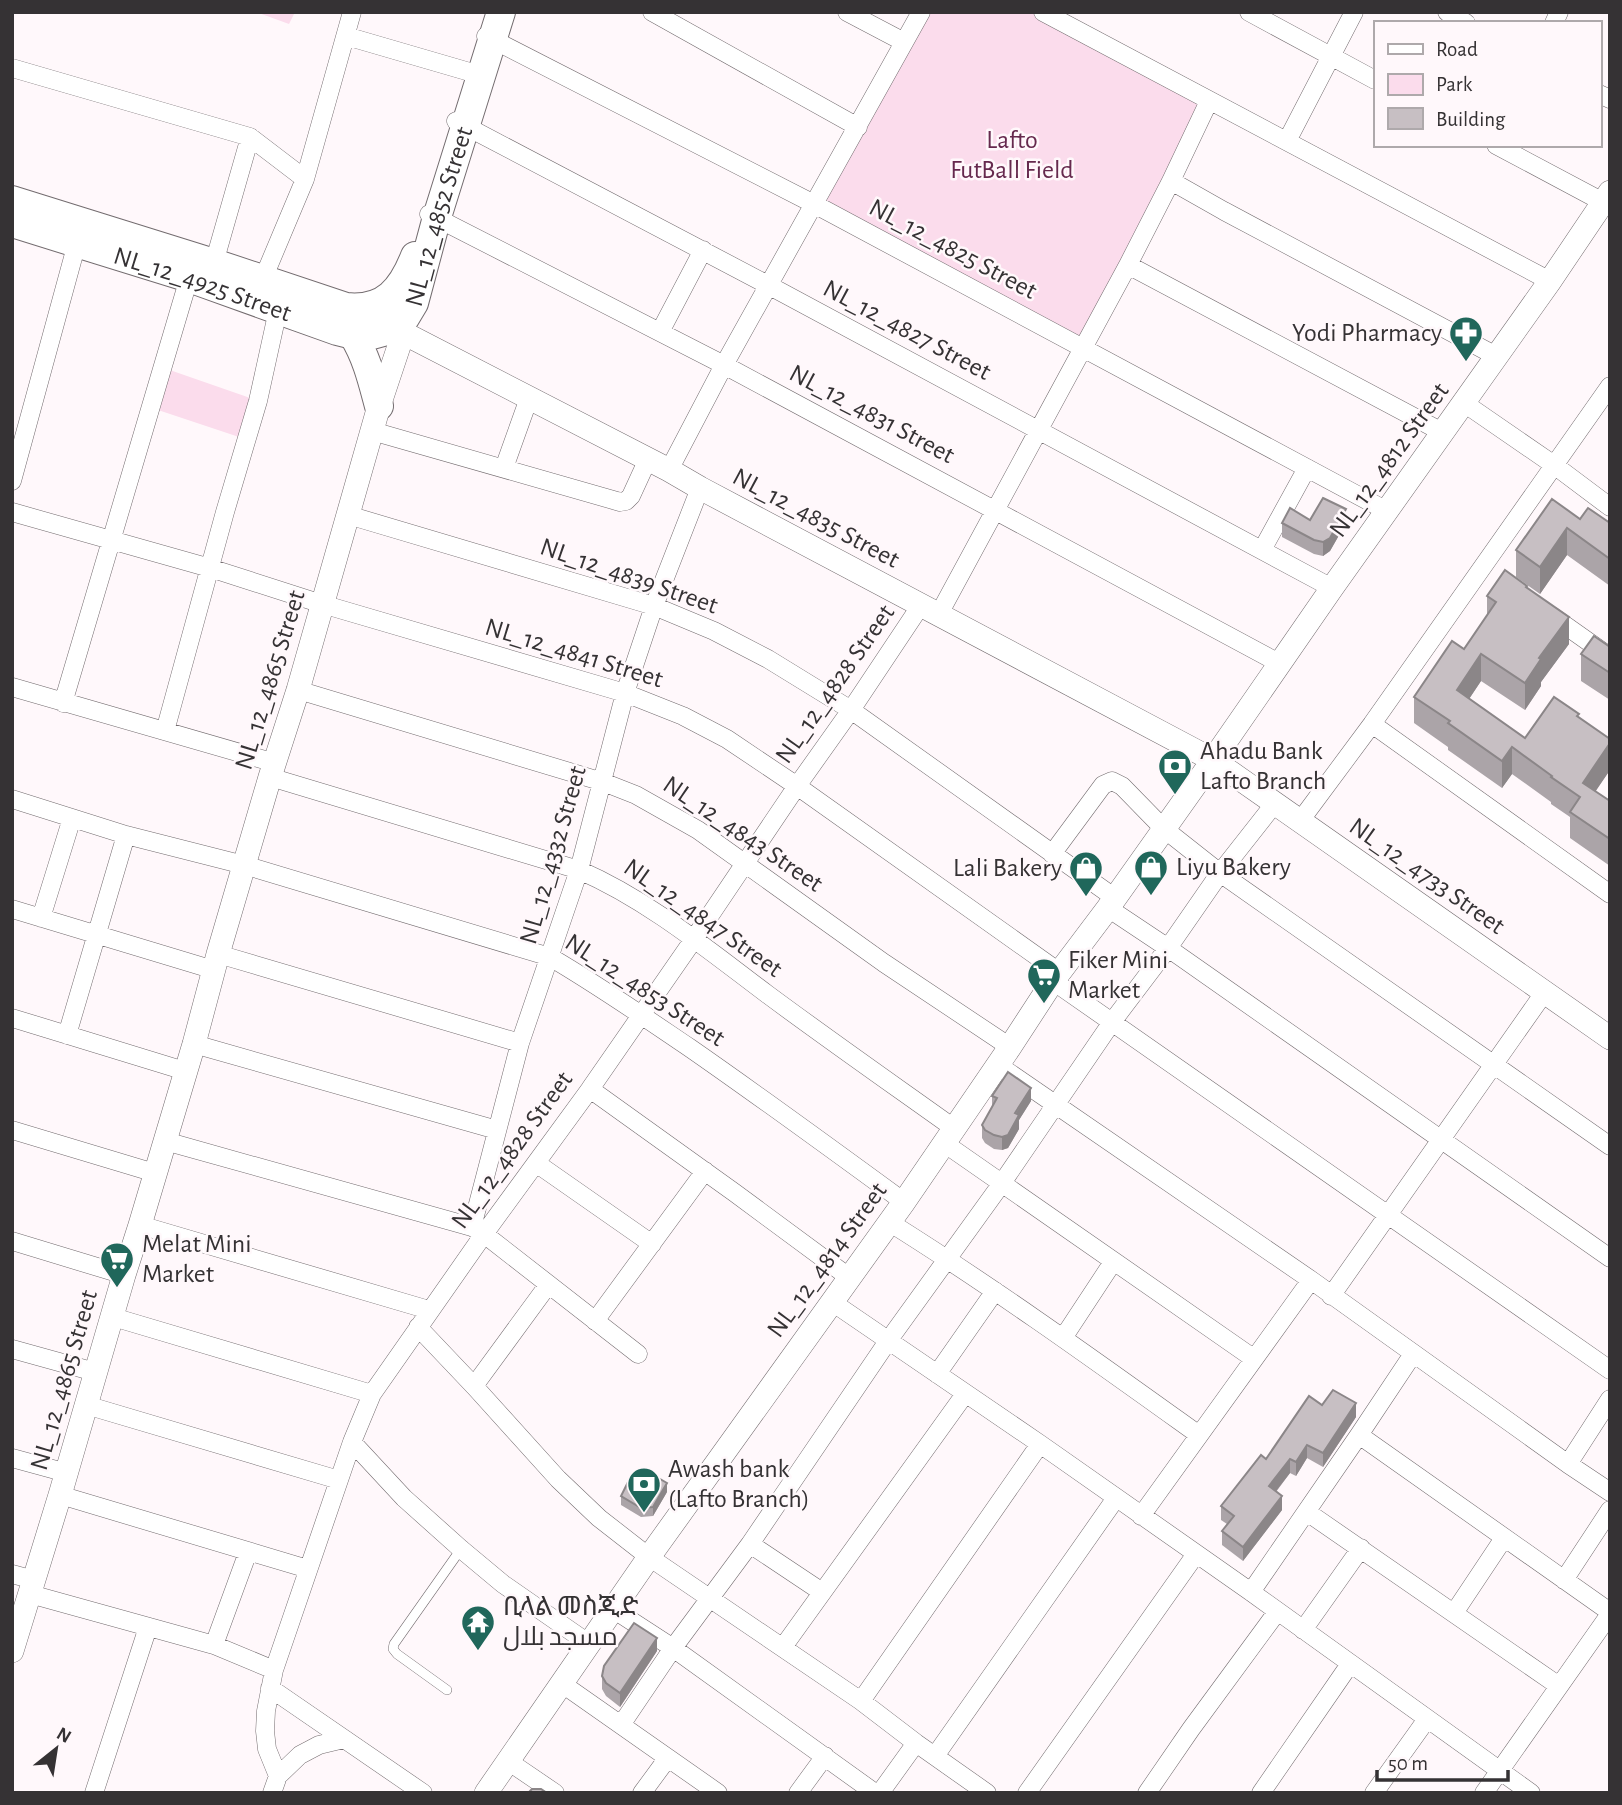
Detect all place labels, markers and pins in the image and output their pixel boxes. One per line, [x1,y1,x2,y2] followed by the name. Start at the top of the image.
[1447,314,1485,363] pharmacy icon: Yodi Pharmacy
[1292,320,1442,346] place label: Yodi Pharmacy
[1200,738,1326,794] place label: Ahadu Bank Lafto Branch
[1156,747,1194,796] bank icon: Ahadu Bank Lafto Branch
[1132,848,1170,897] shop icon: Liyu Bakery
[1067,849,1105,898] shop icon: Lali Bakery
[1176,854,1291,880] place label: Liyu Bakery
[953,855,1062,881] place label: Lali Bakery
[1068,947,1168,1003] place label: Fiker Mini Market
[1025,956,1063,1005] supermarket icon: Fiker Mini Market
[142,1231,252,1287] place label: Melat Mini Market
[98,1240,136,1289] supermarket icon: Melat Mini Market
[668,1456,810,1512] place label: Awash bank (Lafto Branch)
[625,1465,663,1514] bank icon: Awash bank (Lafto Branch)
[503,1593,639,1651] place label: ቢላል መስጂድ مسجد بلال
[459,1603,497,1652] temple icon: ቢላል መስጂድ مسجد بلال

